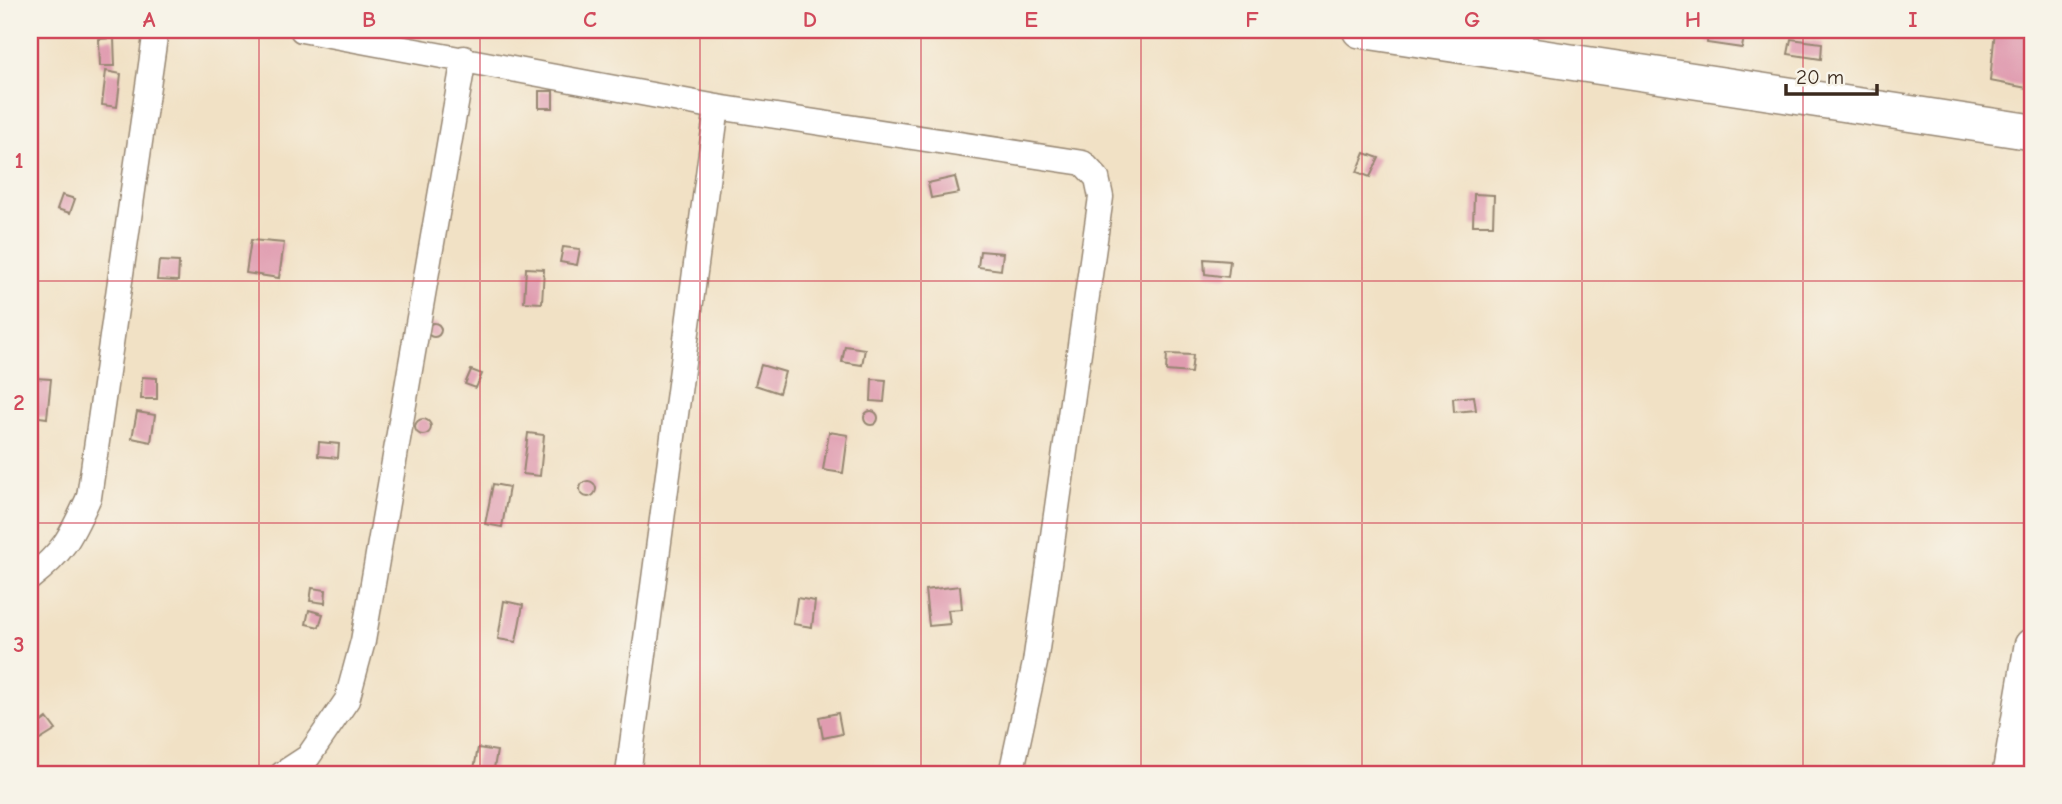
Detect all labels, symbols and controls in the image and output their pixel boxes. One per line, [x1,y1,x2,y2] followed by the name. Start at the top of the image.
[143,6,156,33] text: A
[362,6,376,33] text: B
[583,6,597,33] text: C
[803,6,817,33] text: D
[1024,6,1038,33] text: E
[1245,6,1259,33] text: F
[1464,6,1480,33] text: G
[1685,6,1701,33] text: H
[1908,6,1918,33] text: I
[1786,52,1876,96] scale bar
[1796,65,1844,89] text: 20 m
[14,147,24,174] text: 1
[13,389,25,416] text: 2
[13,631,25,658] text: 3

